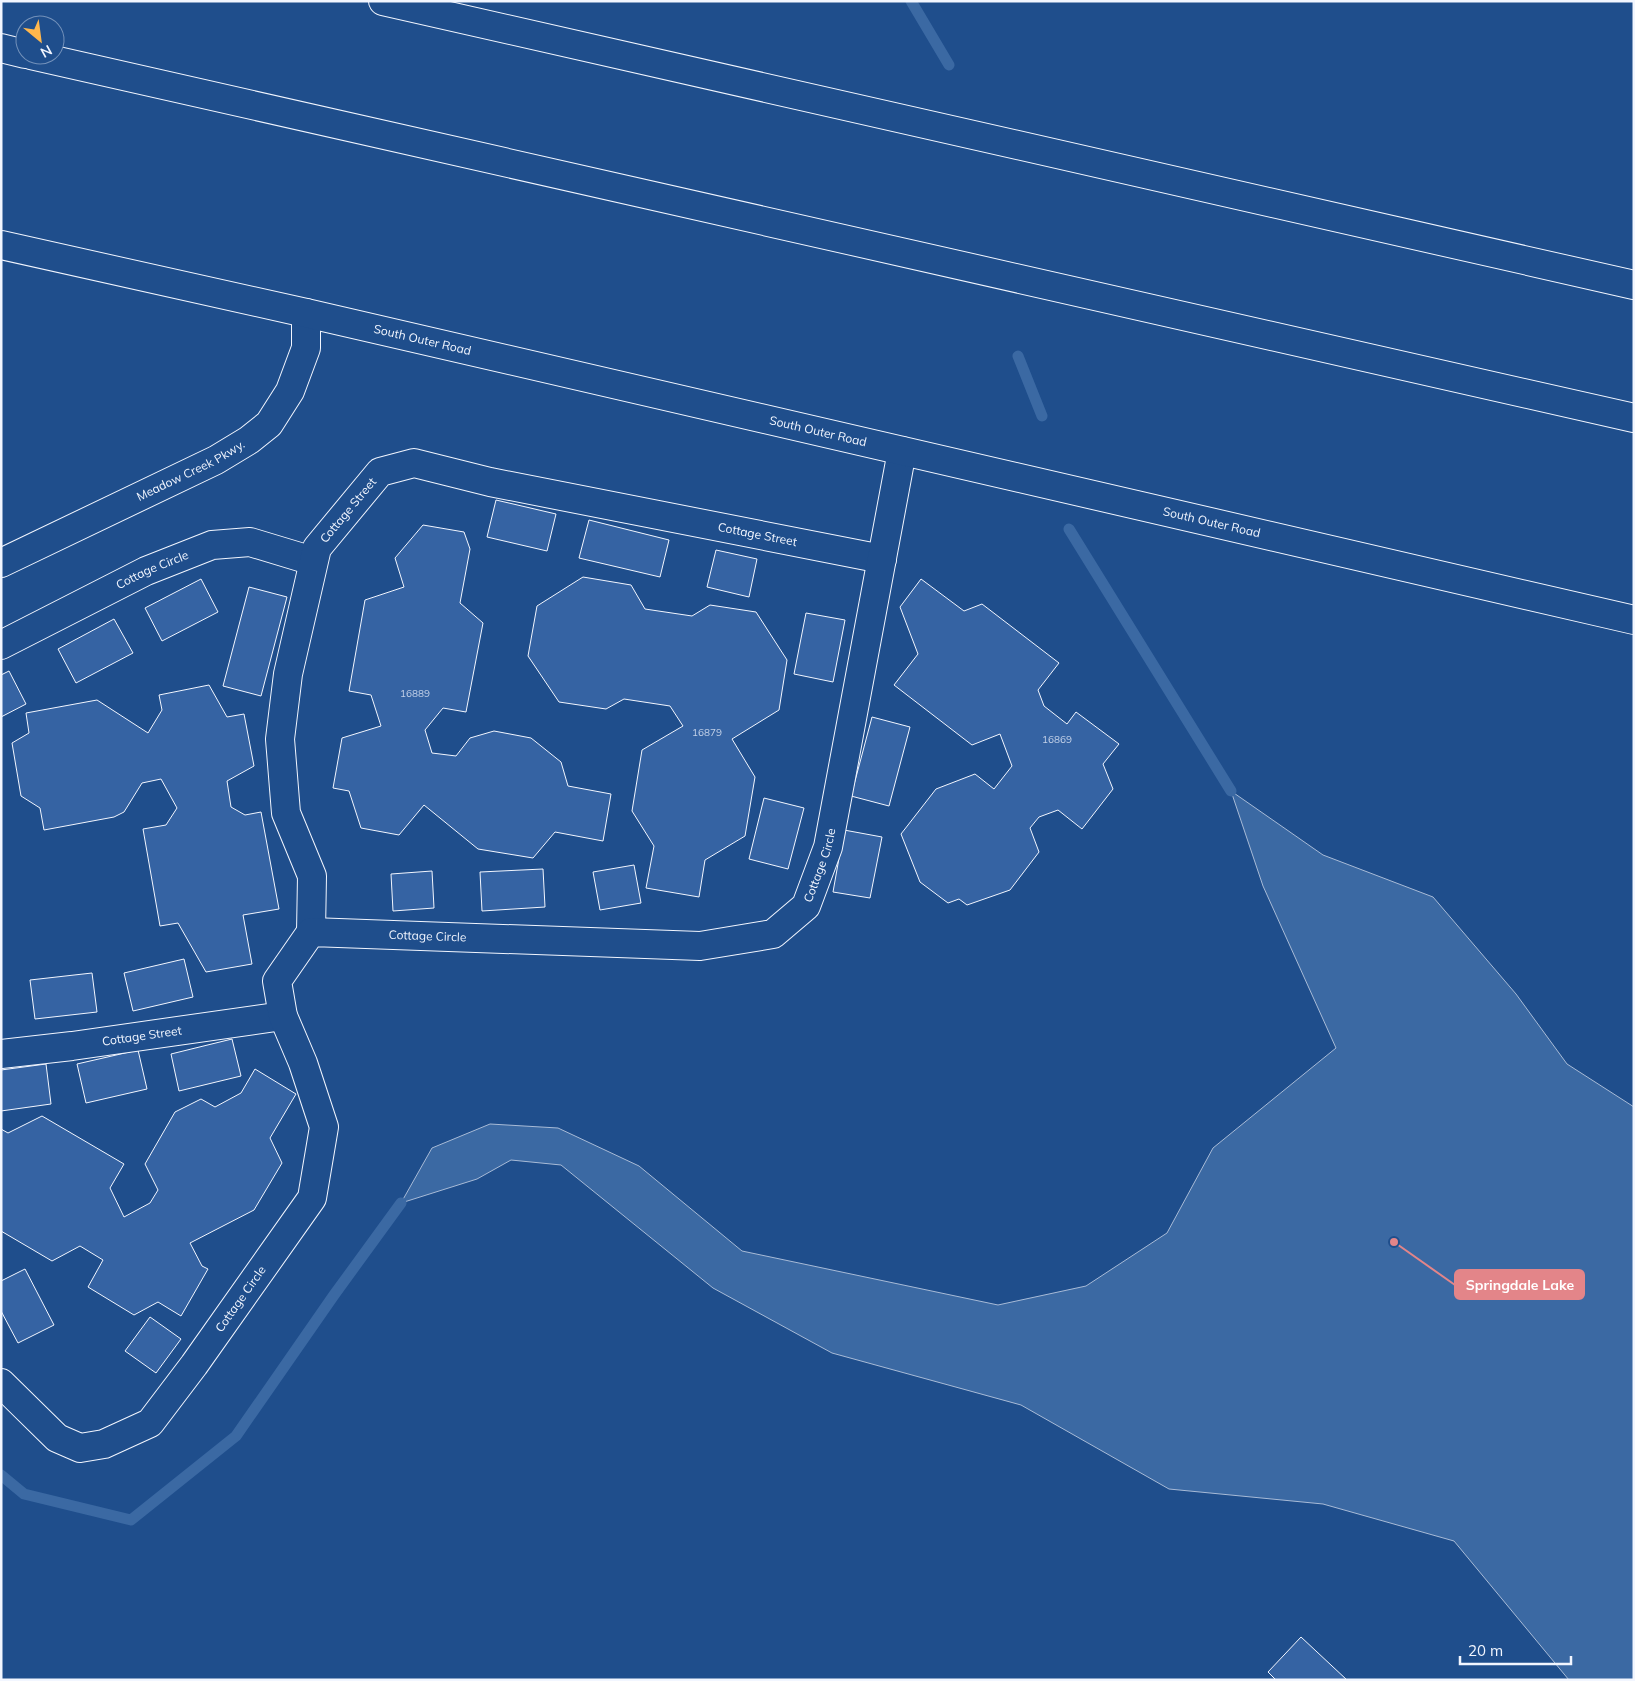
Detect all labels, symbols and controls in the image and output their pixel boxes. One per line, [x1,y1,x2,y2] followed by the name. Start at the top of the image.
[15,15,65,65] north arrow
[37,41,55,62] text: N
[372,321,473,358] street label: South Outer Road
[768,412,868,449] street label: South Outer Road
[134,436,247,504] street label: Meadow Creek Pkwy.
[316,474,379,546] street label: Cottage Street
[1162,503,1262,540] street label: South Outer Road
[717,519,798,549] street label: Cottage Street
[113,547,190,592] street label: Cottage Circle
[400,687,430,700] house number: 16889
[692,726,722,739] house number: 16879
[1042,733,1072,746] house number: 16869
[800,827,838,904] street label: Cottage Circle
[389,927,467,945] street label: Cottage Circle
[101,1023,183,1049] street label: Cottage Street
[212,1263,269,1335] street label: Cottage Circle
[1455,1270,1584,1299] callout: Springdale Lake
[1466,1276,1574,1294] text: Springdale Lake
[1460,1634,1571,1666] scale bar
[1468,1641,1503,1660] text: 20 m

